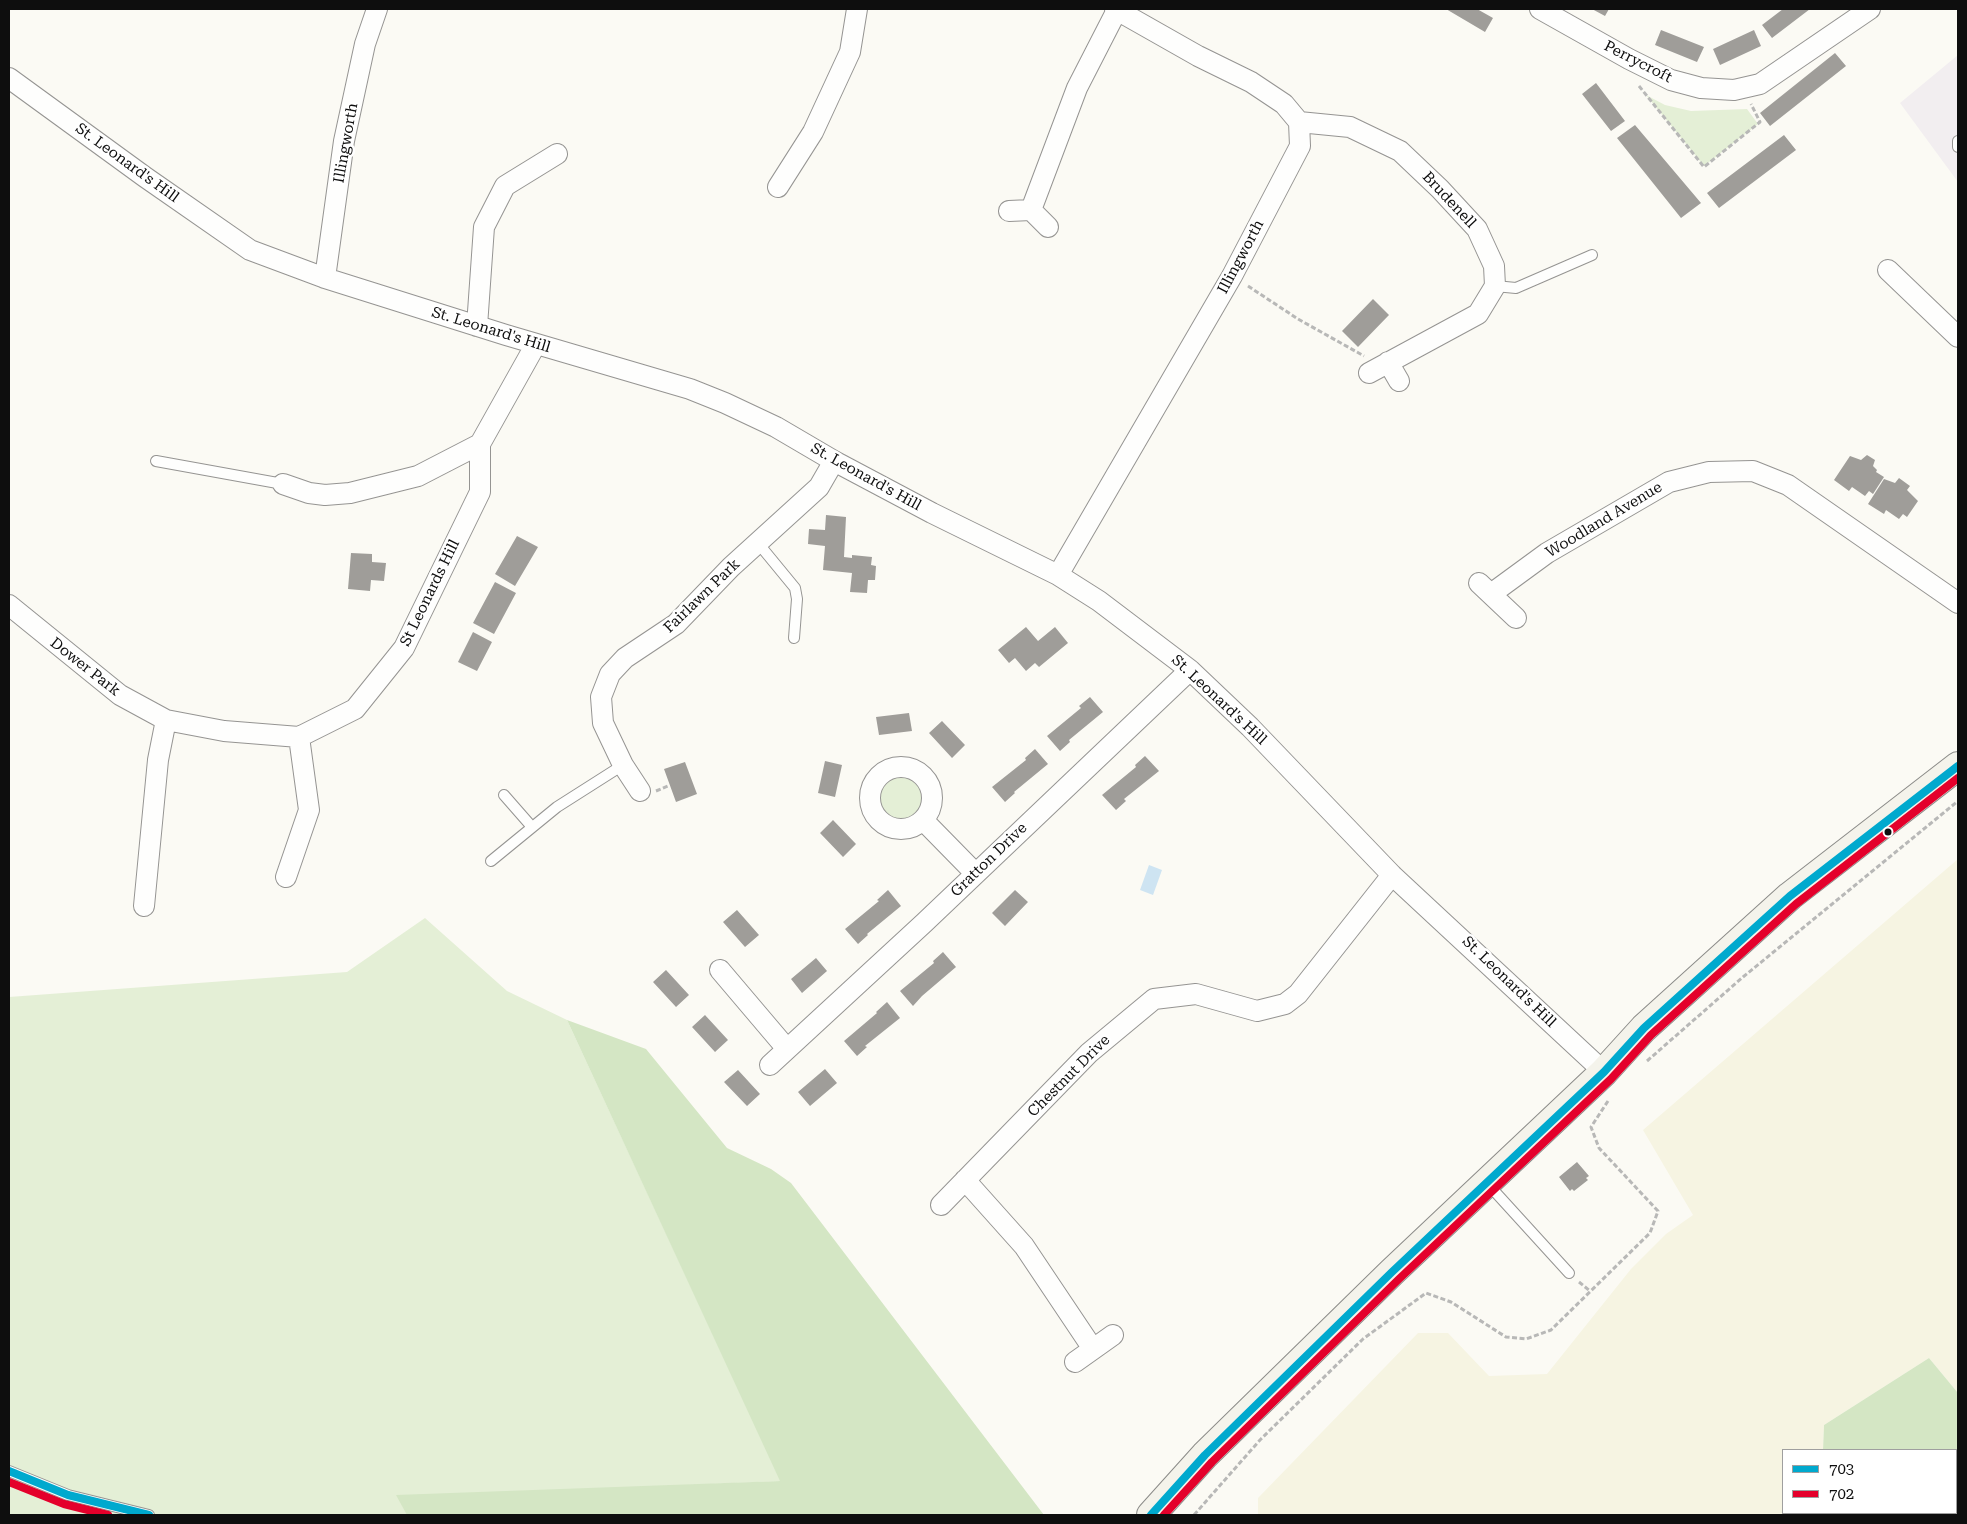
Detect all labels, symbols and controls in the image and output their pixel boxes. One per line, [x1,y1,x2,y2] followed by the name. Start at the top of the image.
[1601,37,1675,87] street label: Perrycroft
[330,102,362,184] street label: Illingworth
[72,119,182,207] street label: St. Leonard's Hill
[1418,168,1480,232] street label: Brudenell
[1214,217,1268,297] street label: Illingworth
[429,303,553,357] street label: St. Leonard's Hill
[808,439,924,515] street label: St. Leonard's Hill
[1543,478,1665,562] street label: Woodland Avenue
[396,537,464,649] street label: St Leonards Hill
[660,555,744,637] street label: Fairlawn Park
[46,634,124,700] street label: Dower Park
[1168,651,1270,749] street label: St. Leonard's Hill
[947,819,1031,901] street label: Gratton Drive
[1883,827,1893,837] unlabelled marker
[1458,933,1560,1031] street label: St. Leonard's Hill
[1024,1031,1114,1121] street label: Chestnut Drive
[1782,1449,1957,1514] legend
[1829,1460,1854,1478] text: 703
[1829,1485,1854,1503] text: 702

